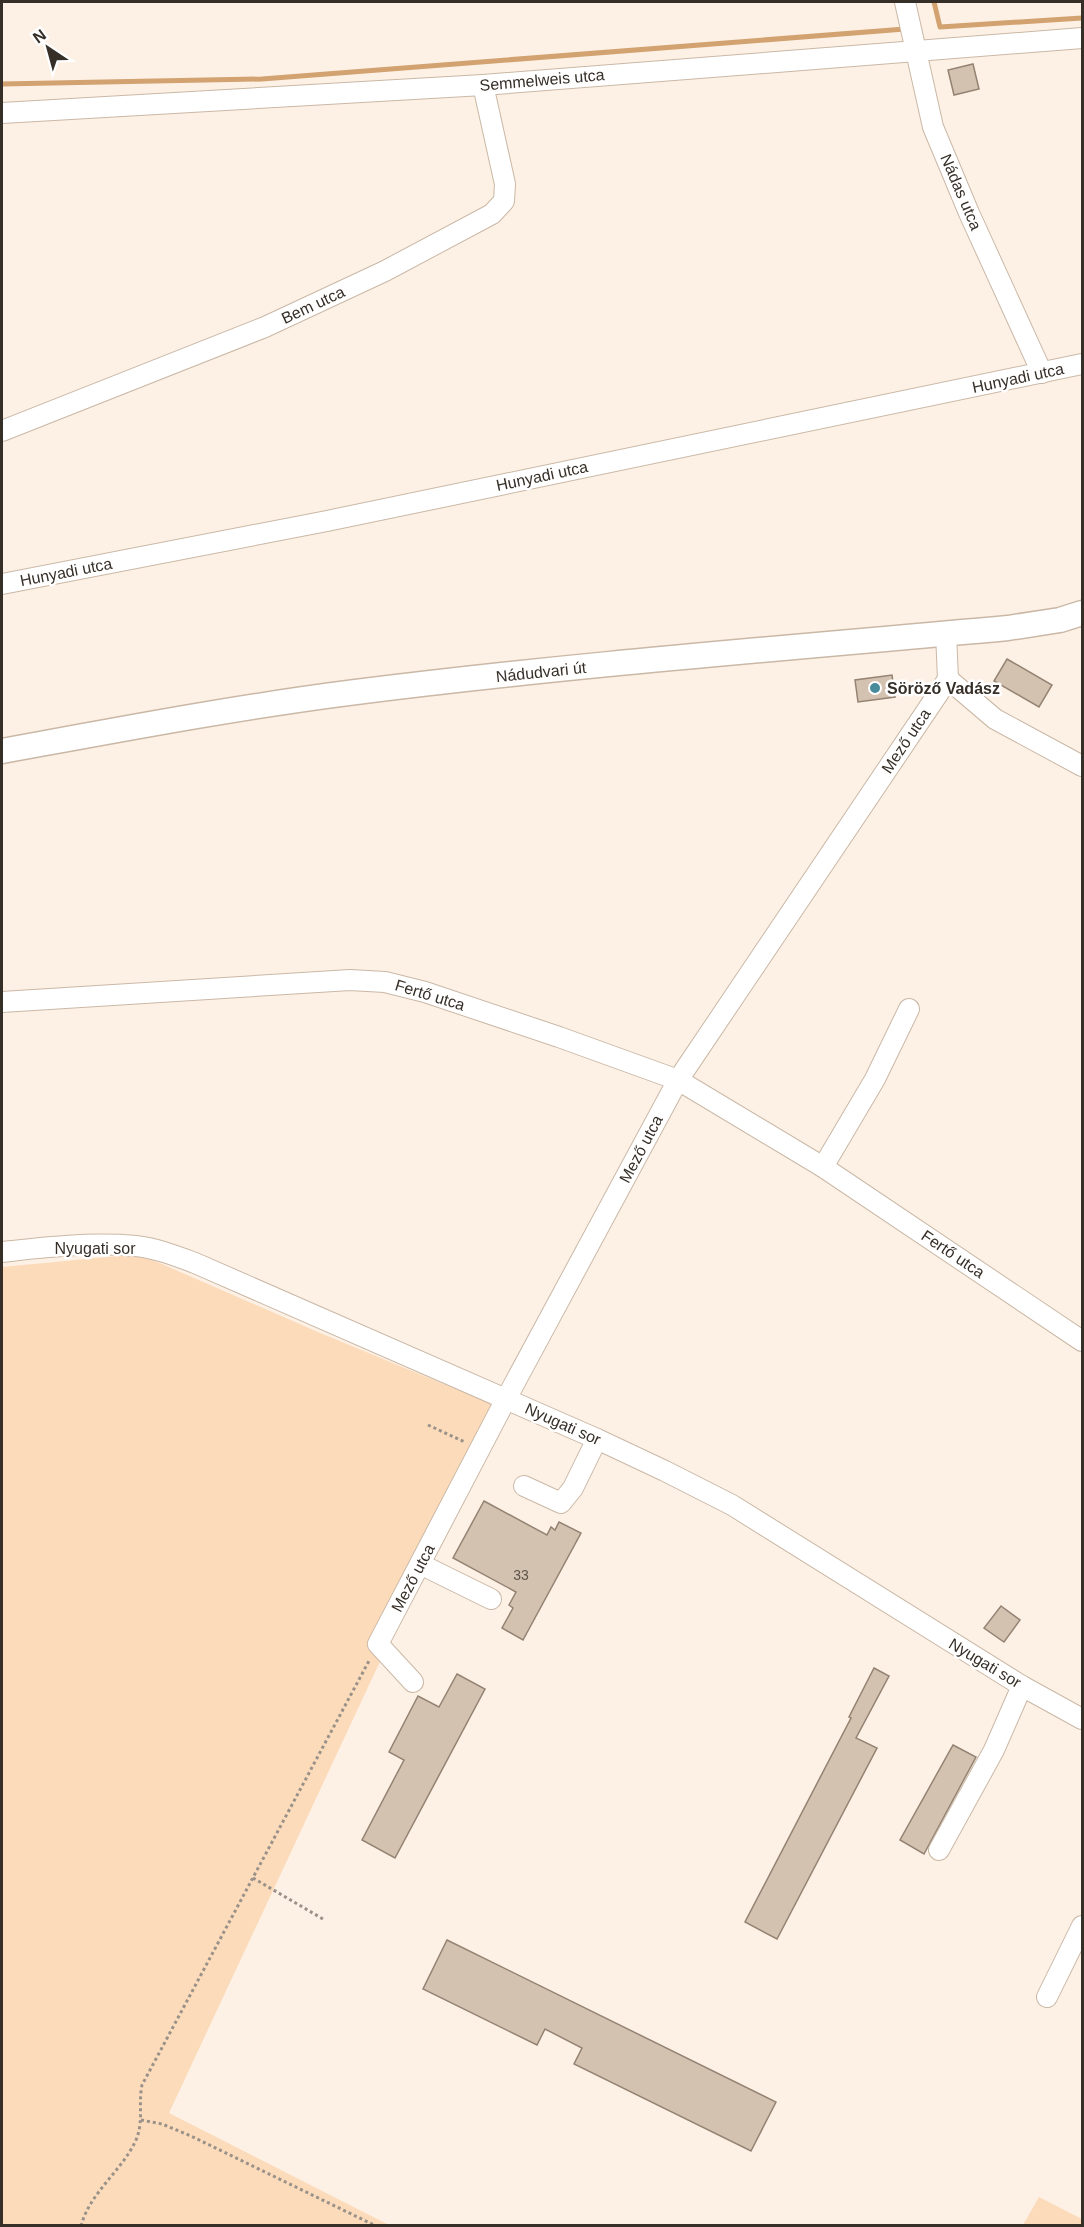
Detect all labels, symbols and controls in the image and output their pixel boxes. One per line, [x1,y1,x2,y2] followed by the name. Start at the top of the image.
[18,18,78,78] north arrow
[30,26,49,47] text: N
[479,66,605,94] street label: Semmelweis utca
[937,151,985,233] street label: Nádas utca
[279,283,347,327] street label: Bem utca
[971,360,1066,396] street label: Hunyadi utca
[495,458,590,494] street label: Hunyadi utca
[19,555,114,589] street label: Hunyadi utca
[495,659,588,685] street label: Nádudvari út
[887,680,1000,697] place label: Söröző Vadász
[868,681,882,695] marker: Söröző Vadász
[878,706,934,776] street label: Mező utca
[393,976,467,1014] street label: Fertő utca
[616,1112,666,1186] street label: Mező utca
[918,1227,988,1281] street label: Fertő utca
[55,1240,136,1257] street label: Nyugati sor
[523,1400,604,1448] street label: Nyugati sor
[388,1541,438,1615] street label: Mező utca
[513,1567,529,1583] house number: 33
[946,1635,1025,1691] street label: Nyugati sor

